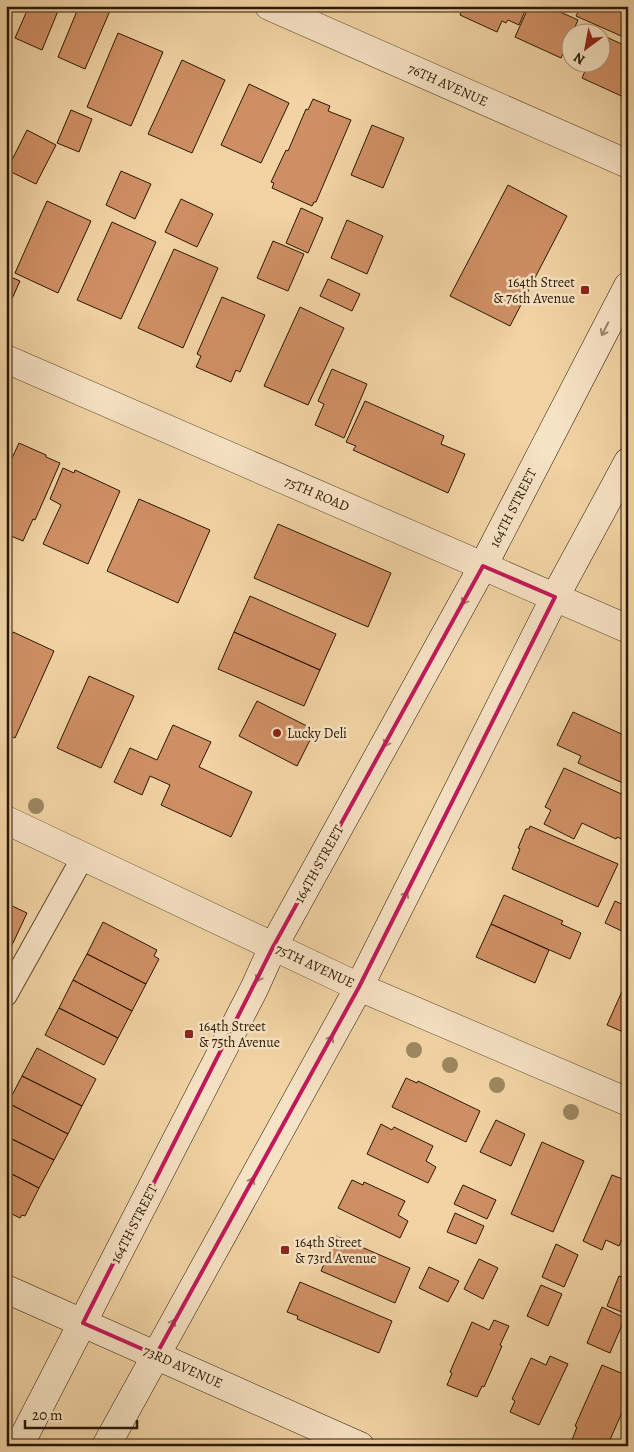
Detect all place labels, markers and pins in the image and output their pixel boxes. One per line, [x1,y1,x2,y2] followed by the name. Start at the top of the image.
[494,273,575,308] place label: 164th Street & 76th Avenue
[579,284,591,296] marker: 164th Street & 76th Avenue
[287,724,347,743] place label: Lucky Deli
[271,727,283,739] marker: Lucky Deli
[199,1017,280,1052] place label: 164th Street & 75th Avenue
[183,1028,195,1040] marker: 164th Street & 75th Avenue
[295,1233,376,1268] place label: 164th Street & 73rd Avenue
[279,1244,291,1256] marker: 164th Street & 73rd Avenue

